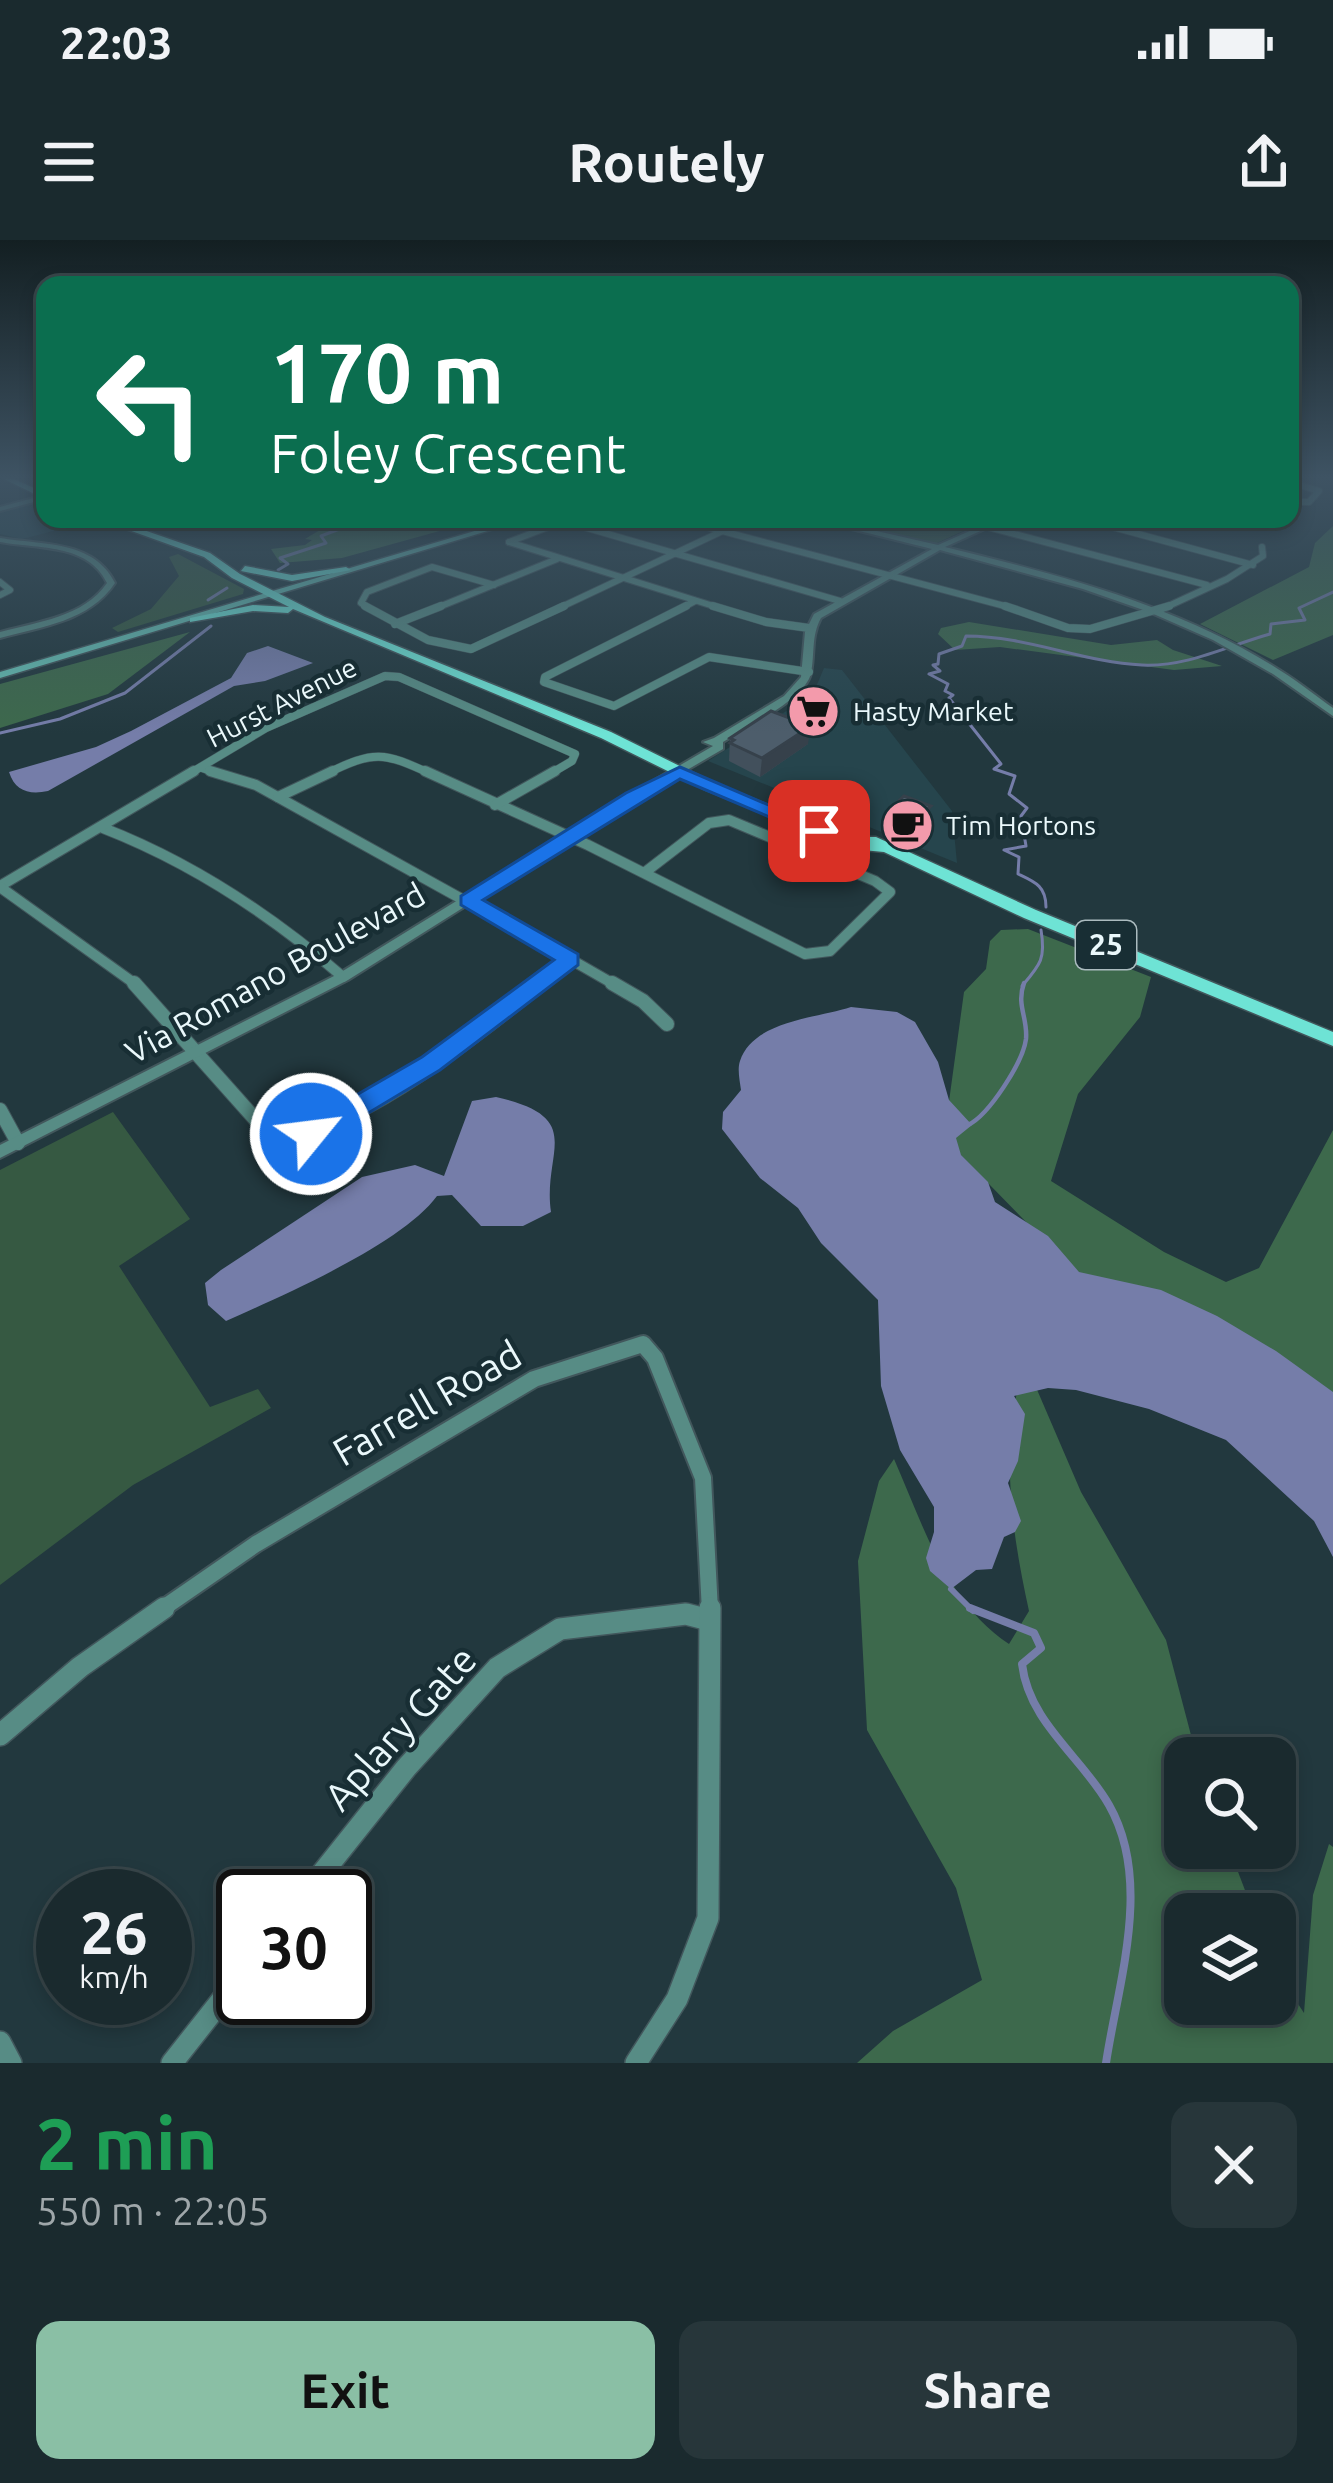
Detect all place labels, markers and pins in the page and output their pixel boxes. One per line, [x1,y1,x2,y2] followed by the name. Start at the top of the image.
[786,684,842,740] supermarket icon: Hasty Market
[853,696,1014,726] place label: Hasty Market
[768,780,870,882] pin
[879,798,935,854] cafe icon: Tim Hortons
[946,810,1096,840] place label: Tim Hortons

